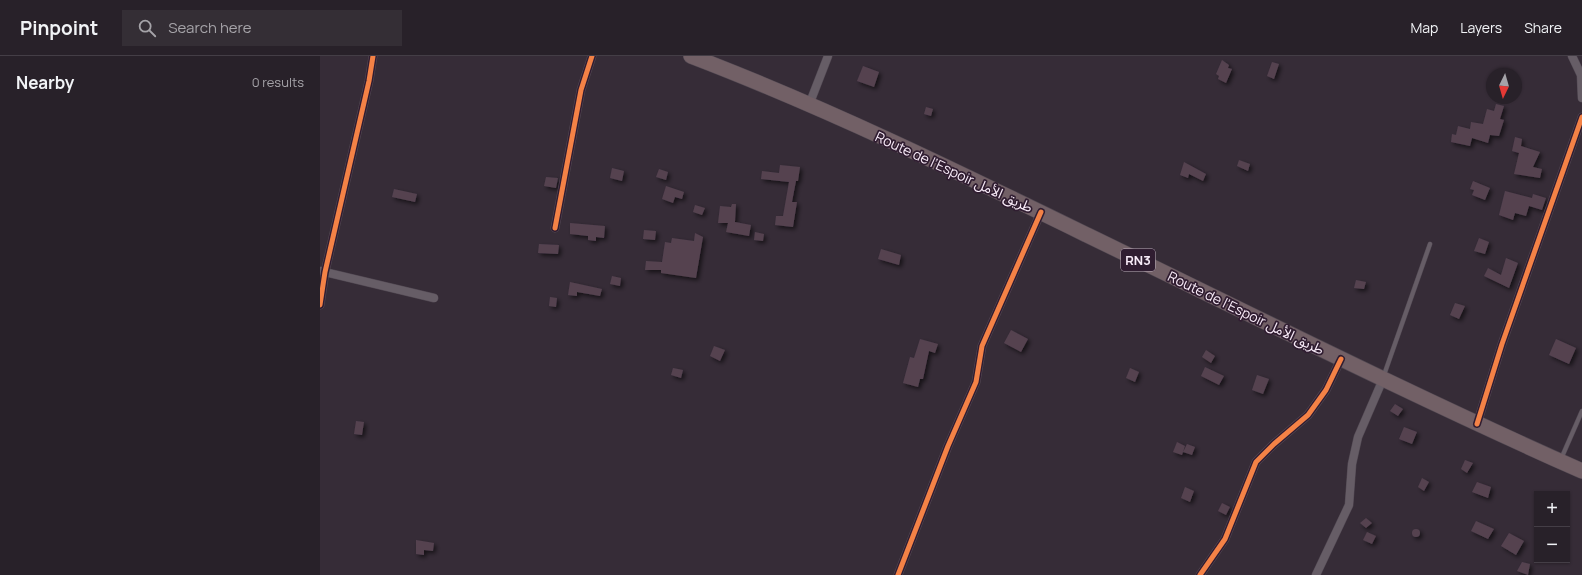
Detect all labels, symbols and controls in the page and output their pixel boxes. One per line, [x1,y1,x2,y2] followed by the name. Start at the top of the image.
[122,10,402,46] search box
[20,15,98,41] text: Pinpoint
[136,17,158,39] icon: search
[168,17,252,38] text: Search here
[1410,18,1438,37] text: Map
[1460,18,1502,37] text: Layers
[1524,18,1562,37] text: Share
[1486,68,1522,104] north arrow
[16,71,74,94] text: Nearby
[252,73,304,91] text: 0 results
[872,127,1036,217] street label: Route de l’Espoir طريق الأمل
[1121,249,1155,271] road number: RN3
[1164,266,1328,360] street label: Route de l’Espoir طريق الأمل
[1534,491,1570,563] map controls
[1534,491,1570,527] button: +
[1534,527,1570,563] button: −

